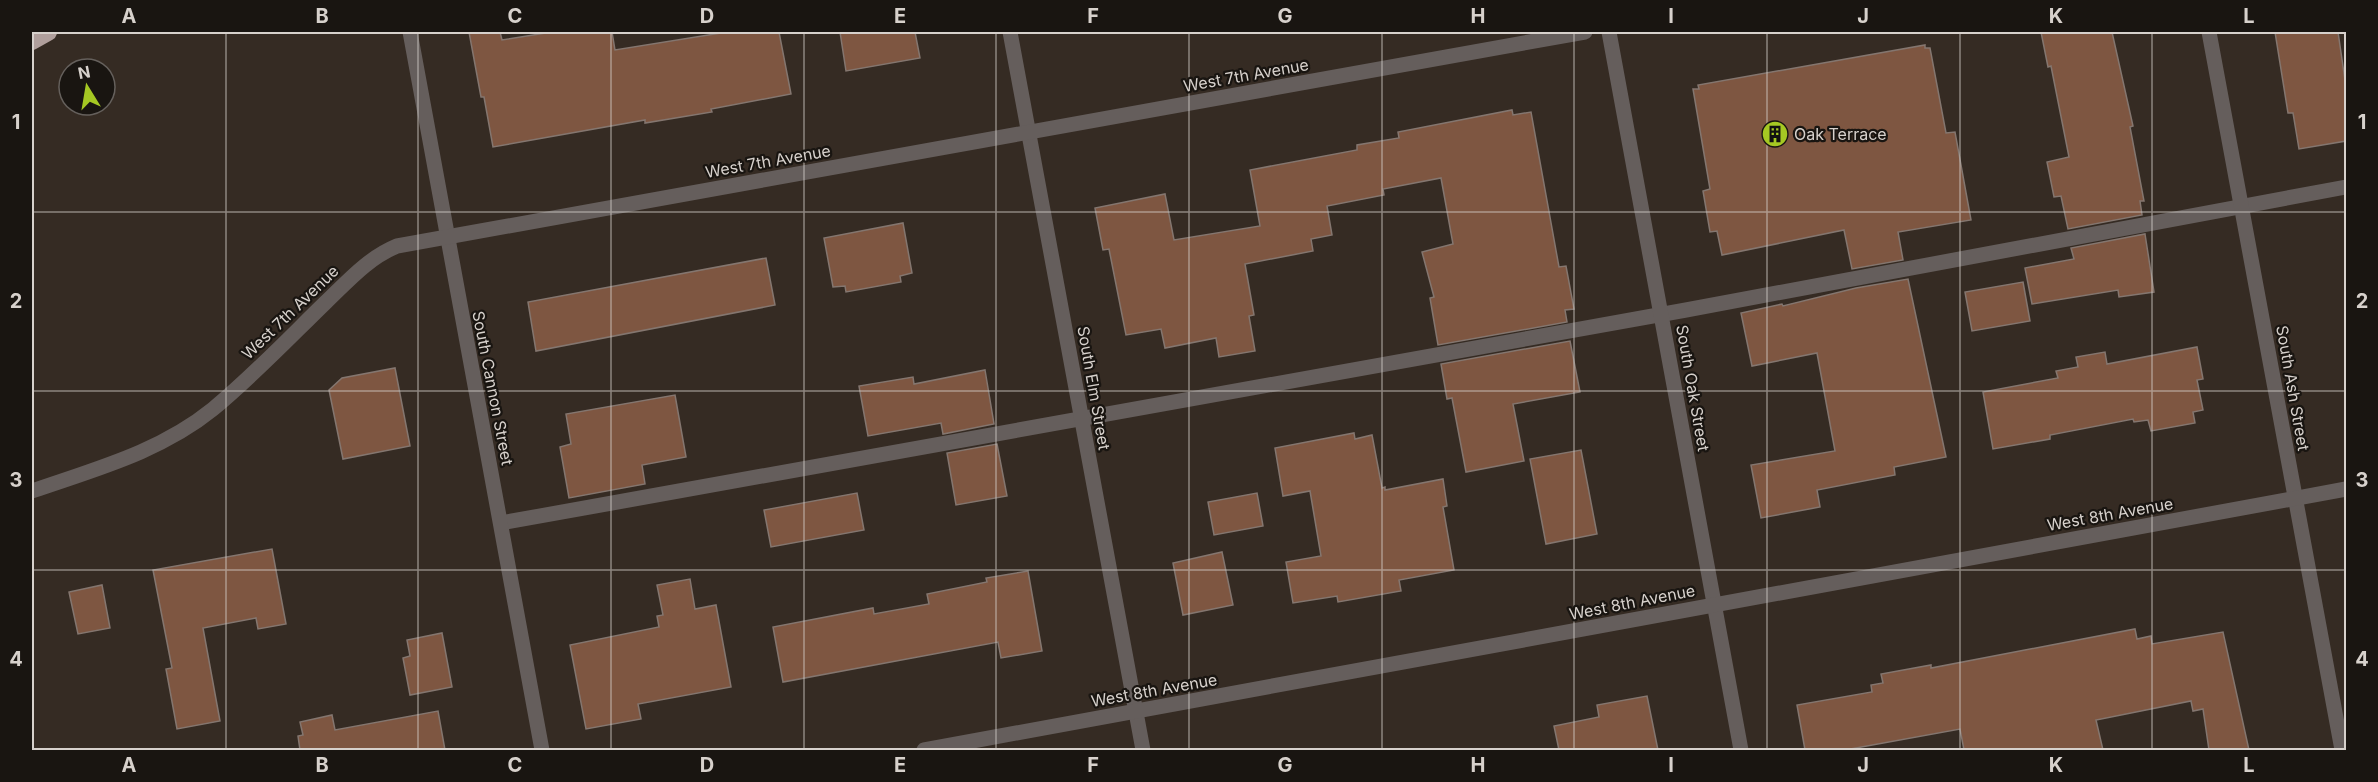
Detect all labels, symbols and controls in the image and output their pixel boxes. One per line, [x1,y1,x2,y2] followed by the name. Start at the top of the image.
[122,4,137,28] text: A
[315,4,329,28] text: B
[508,4,522,28] text: C
[700,4,714,28] text: D
[894,4,906,28] text: E
[1087,4,1099,28] text: F
[1277,4,1293,28] text: G
[1471,4,1485,28] text: H
[1668,4,1674,28] text: I
[1857,4,1869,28] text: J
[2049,4,2063,28] text: K
[2243,4,2255,28] text: L
[1182,54,1310,96] street label: West 7th Avenue
[57,57,117,117] north arrow
[76,61,92,83] text: N
[12,110,20,134] text: 1
[2358,110,2366,134] text: 1
[1760,119,1790,149] building icon: Oak Terrace
[1794,124,1887,144] place label: Oak Terrace
[704,140,832,182] street label: West 7th Avenue
[237,261,343,363] street label: West 7th Avenue
[10,289,22,313] text: 2
[2356,289,2368,313] text: 2
[468,309,518,467] street label: South Cannon Street
[1672,323,1714,453] street label: South Oak Street
[1073,324,1115,452] street label: South Elm Street
[2272,324,2314,452] street label: South Ash Street
[10,468,22,492] text: 3
[2356,468,2368,492] text: 3
[2045,493,2175,535] street label: West 8th Avenue
[1567,580,1697,624] street label: West 8th Avenue
[9,647,23,671] text: 4
[2355,647,2369,671] text: 4
[1089,669,1219,711] street label: West 8th Avenue
[122,753,137,777] text: A
[315,753,329,777] text: B
[508,753,522,777] text: C
[700,753,714,777] text: D
[894,753,906,777] text: E
[1087,753,1099,777] text: F
[1277,753,1293,777] text: G
[1471,753,1485,777] text: H
[1668,753,1674,777] text: I
[1857,753,1869,777] text: J
[2049,753,2063,777] text: K
[2243,753,2255,777] text: L

